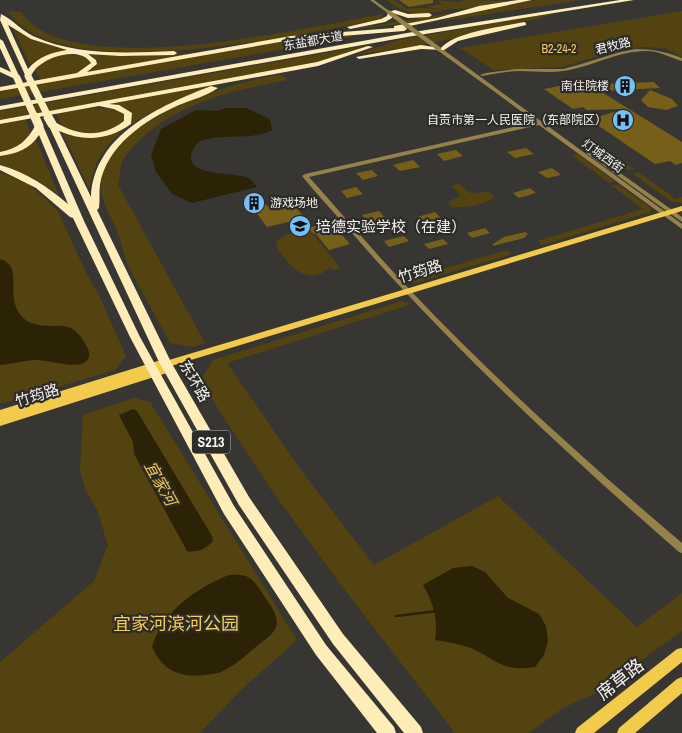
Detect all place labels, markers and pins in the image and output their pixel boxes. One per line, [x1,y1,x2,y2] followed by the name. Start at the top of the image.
[613,74,637,98] building icon: 南住院楼
[561,78,609,94] place label: 南住院楼
[611,108,635,132] hospital icon: 自贡市第一人民医院（东部院区）
[427,112,607,128] place label: 自贡市第一人民医院（东部院区）
[242,191,266,215] building icon: 游戏场地
[270,195,318,211] place label: 游戏场地
[288,214,312,238] school or university icon: 培德实验学校（在建）
[316,216,466,237] place label: 培德实验学校（在建）

